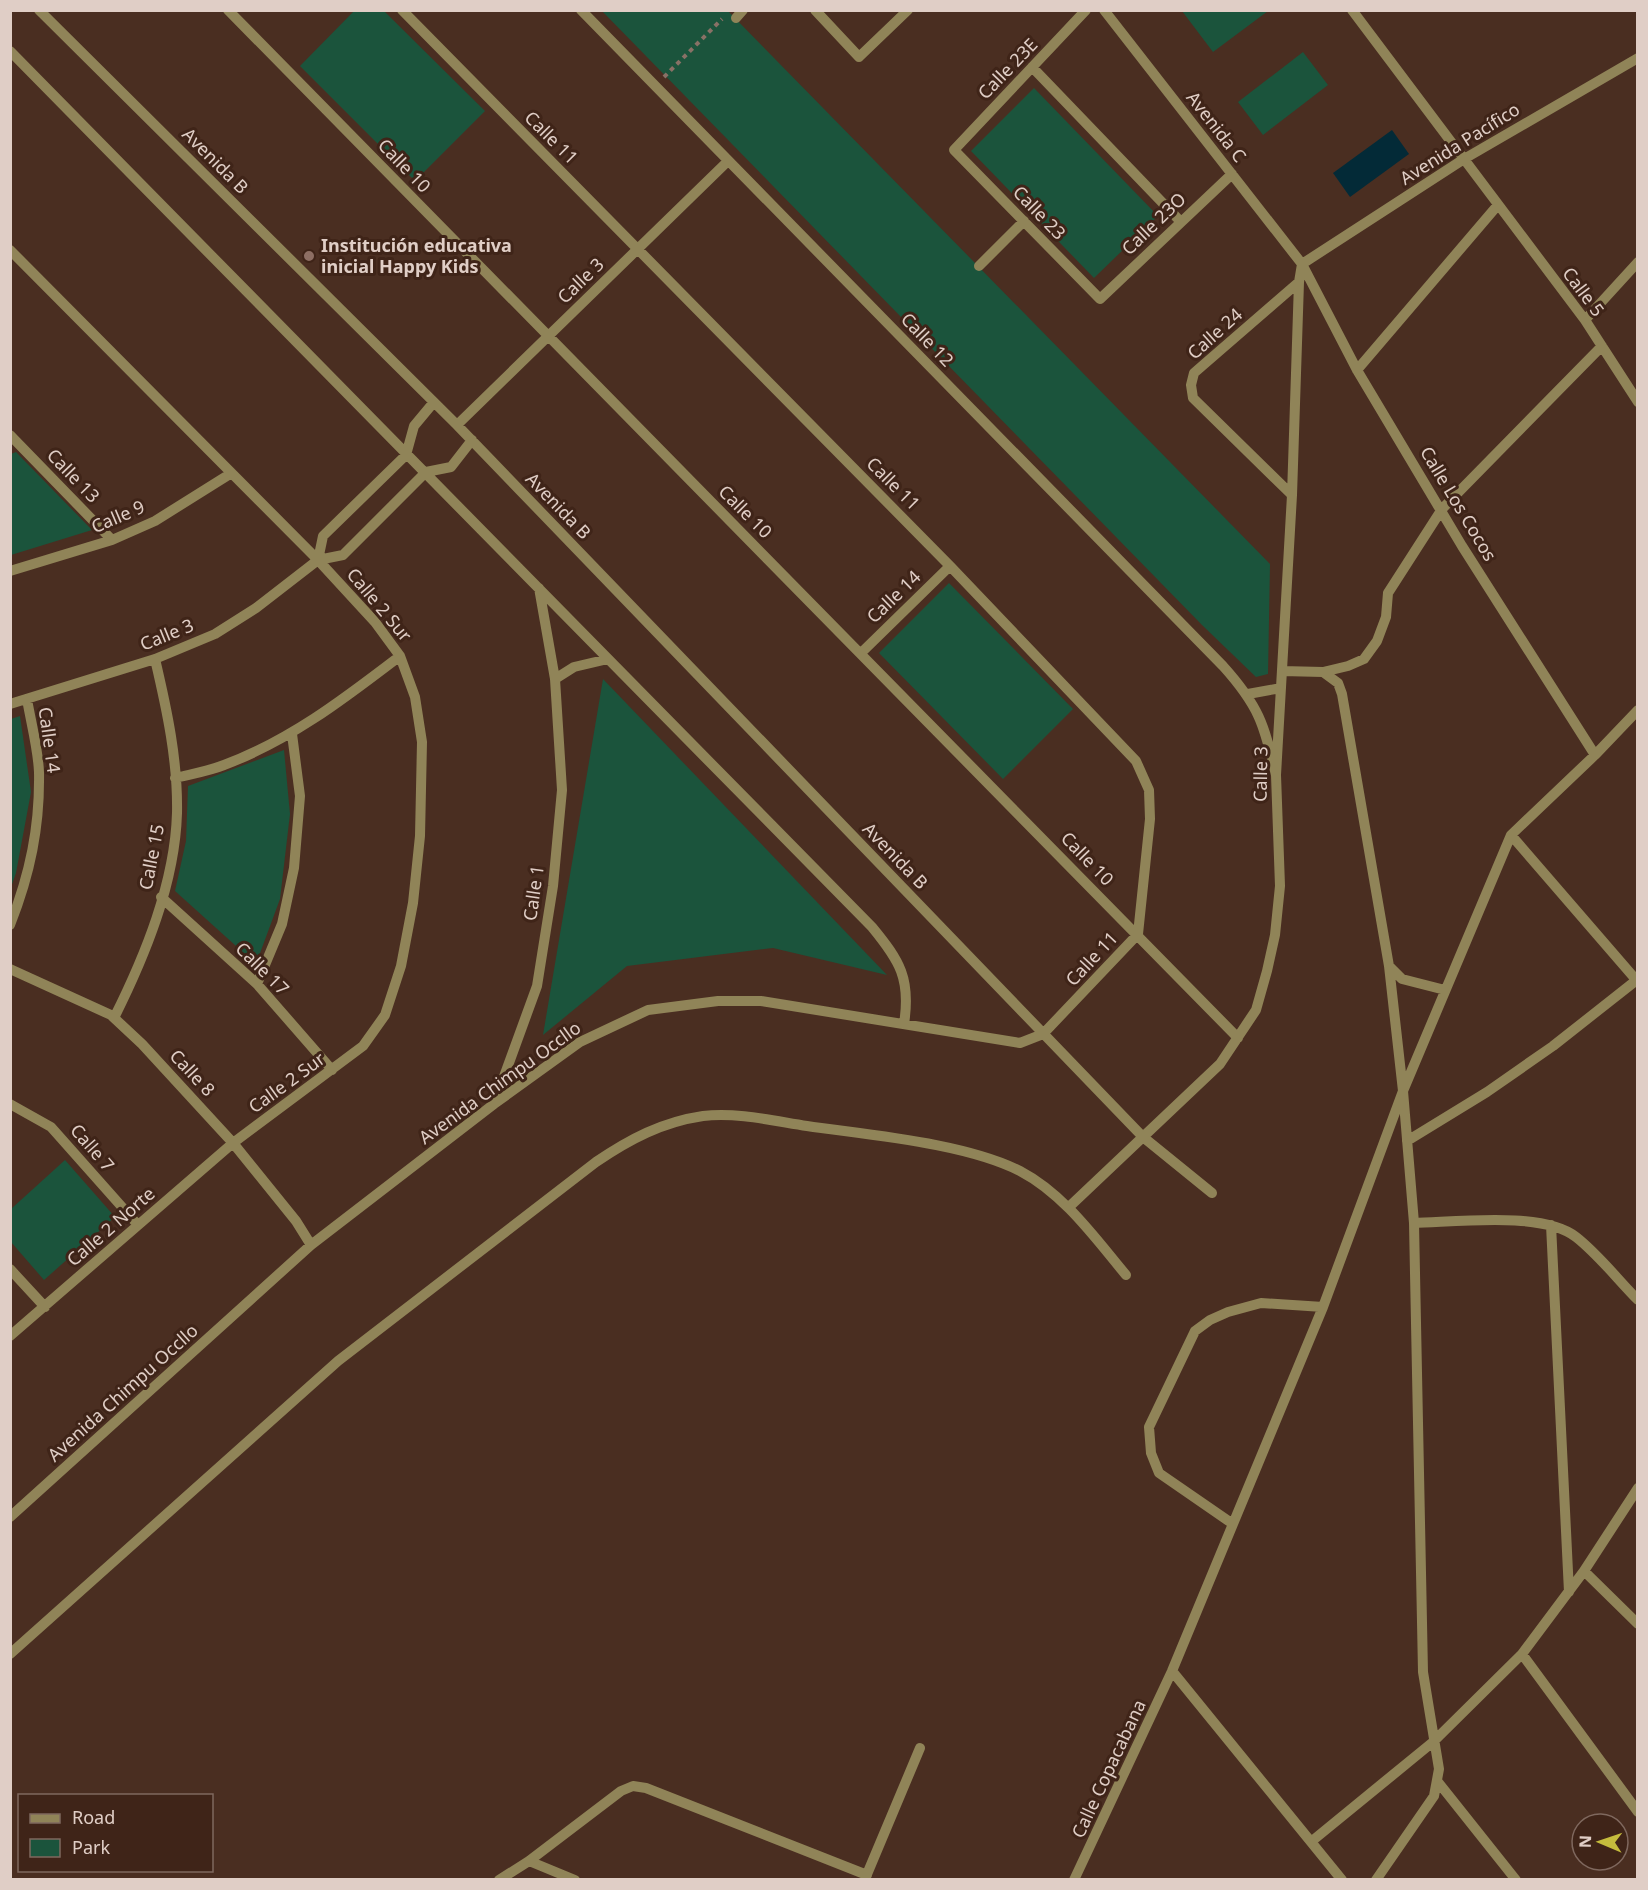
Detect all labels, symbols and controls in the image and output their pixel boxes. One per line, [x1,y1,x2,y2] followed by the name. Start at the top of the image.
[972,33,1042,104] street label: Calle 23E
[1182,86,1252,167] street label: Avenida C
[1395,97,1524,190] street label: Avenida Pacífico
[520,105,584,169] street label: Calle 11
[177,122,254,199] street label: Avenida B
[373,133,436,197] street label: Calle 10
[1008,180,1071,244] street label: Calle 23
[1116,187,1191,260] street label: Calle 23O
[321,233,512,278] place label: Institución educativa inicial Happy Kids
[302,249,316,263] marker: Institución educativa inicial Happy Kids
[552,252,609,308] street label: Calle 3
[1557,262,1610,321] street label: Calle 5
[1182,302,1247,364] street label: Calle 24
[896,307,959,371] street label: Calle 12
[1415,442,1503,565] street label: Calle Los Cocos
[42,443,105,507] street label: Calle 13
[862,451,926,515] street label: Calle 11
[521,467,597,544] street label: Avenida B
[714,479,778,543] street label: Calle 10
[87,494,148,538] street label: Calle 9
[342,563,418,647] street label: Calle 2 Sur
[861,565,925,628] street label: Calle 14
[136,612,197,656] street label: Calle 3
[34,705,66,774] street label: Calle 14
[1248,746,1272,802] street label: Calle 3
[858,817,934,894] street label: Avenida B
[133,822,169,892] street label: Calle 15
[1056,826,1119,890] street label: Calle 10
[517,864,549,922] street label: Calle 1
[1060,926,1123,991] street label: Calle 11
[231,936,295,1000] street label: Calle 17
[414,1015,585,1149] street label: Avenida Chimpu Occllo
[165,1044,221,1101] street label: Calle 8
[243,1046,330,1118] street label: Calle 2 Sur
[65,1118,120,1176] street label: Calle 7
[61,1181,159,1271] street label: Calle 2 Norte
[42,1318,203,1466] street label: Avenida Chimpu Occllo
[1065,1695,1151,1842] street label: Calle Copacabana
[18,1794,213,1872] legend
[72,1805,115,1829] text: Road
[1570,1812,1630,1872] north arrow
[72,1835,110,1859] text: Park
[1574,1835,1596,1848] text: N

